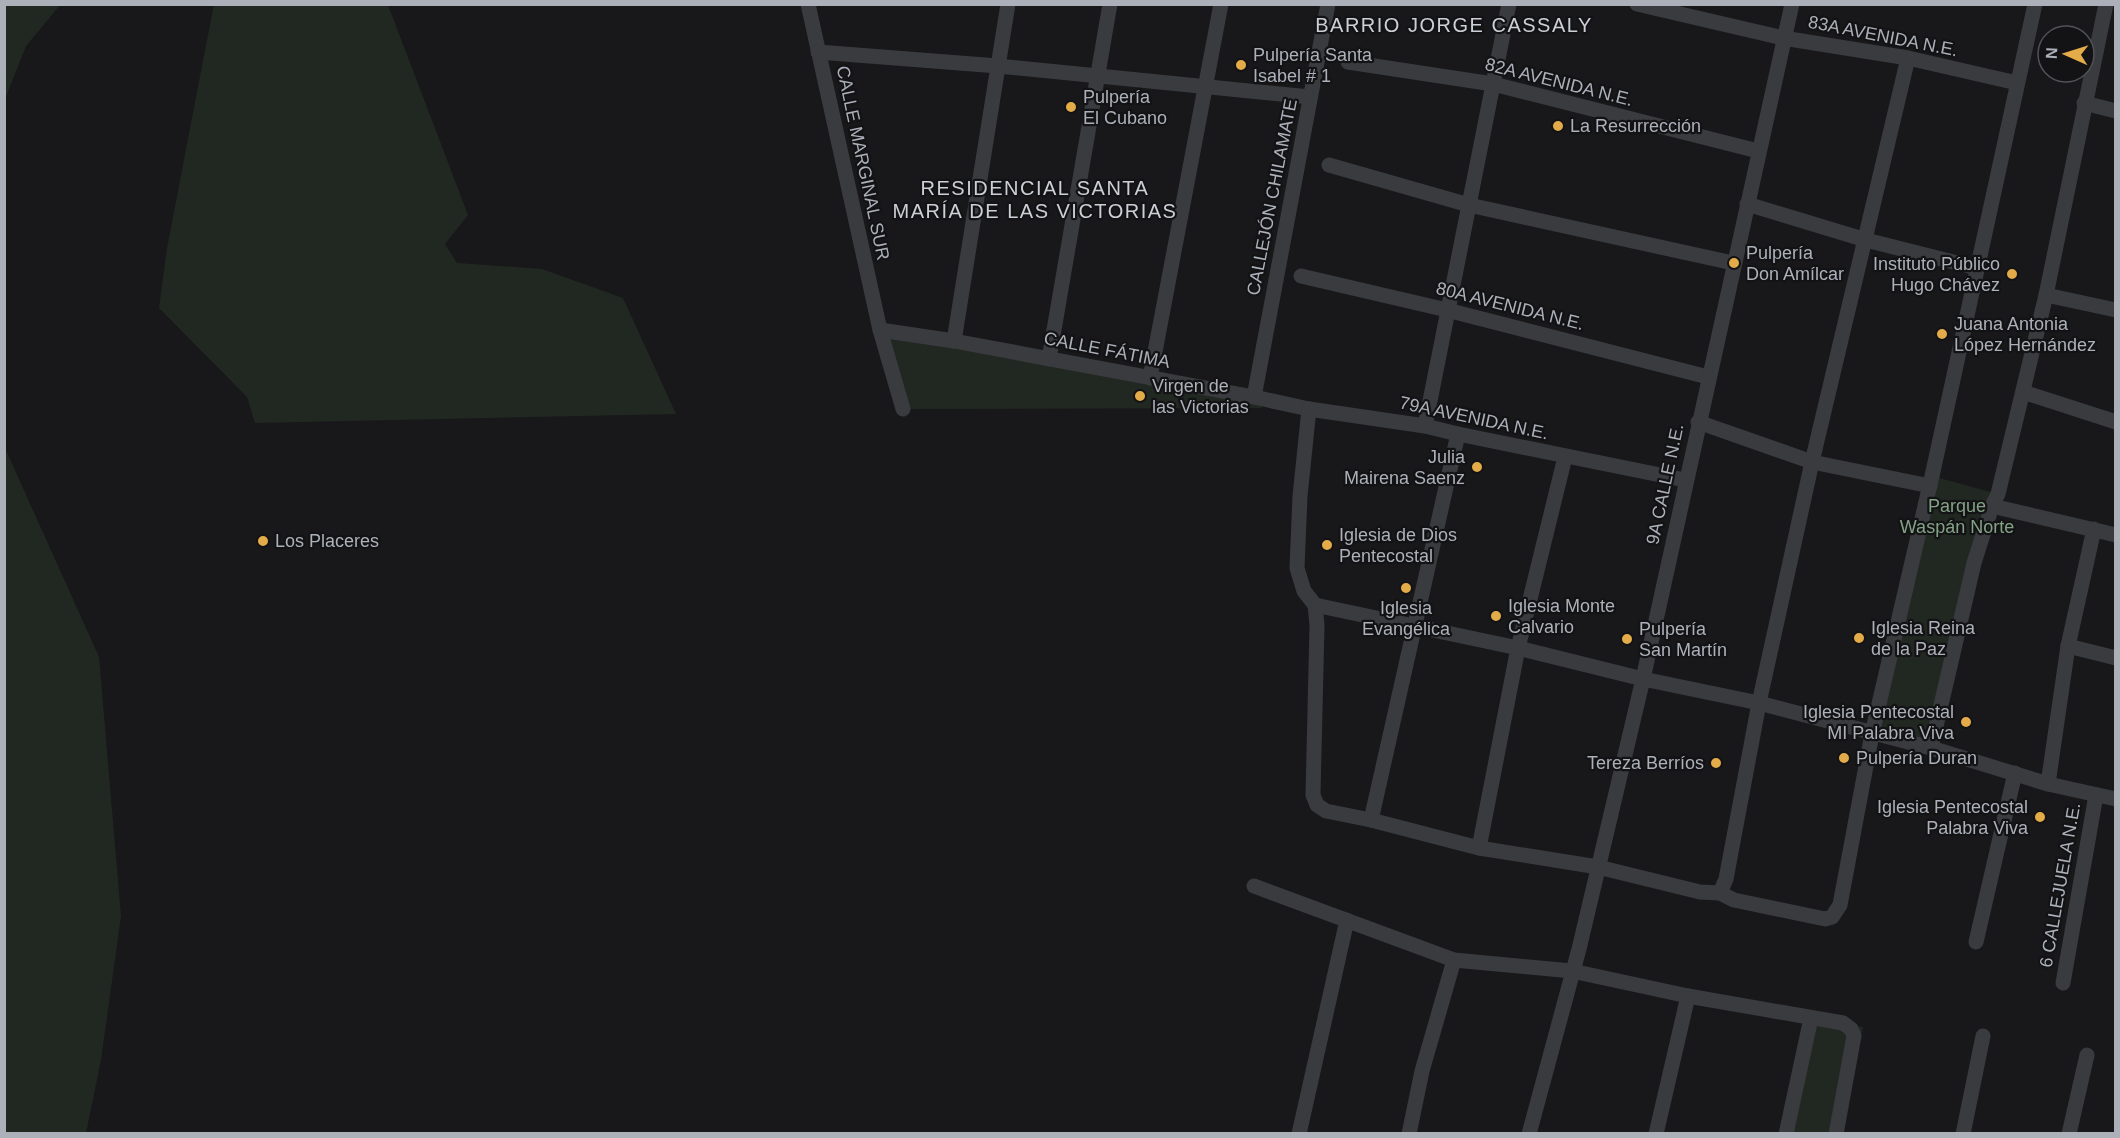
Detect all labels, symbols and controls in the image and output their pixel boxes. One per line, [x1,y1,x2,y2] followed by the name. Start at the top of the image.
[1807,12,1959,60] street label: 83A AVENIDA N.E.
[1315,14,1593,36] district label: BARRIO JORGE CASSALY
[2036,24,2096,84] north arrow
[1253,45,1373,86] place label: Pulpería Santa Isabel # 1
[2043,47,2060,59] text: N
[1483,54,1635,110] street label: 82A AVENIDA N.E.
[1234,58,1248,72] marker: Pulpería Santa Isabel # 1
[833,64,893,262] street label: CALLE MARGINAL SUR
[1083,87,1167,128] place label: Pulpería El Cubano
[1242,97,1301,297] street label: CALLEJÓN CHILAMATE
[1064,100,1078,114] marker: Pulpería El Cubano
[1570,116,1701,136] place label: La Resurrección
[1551,119,1565,133] marker: La Resurrección
[893,177,1177,222] district label: RESIDENCIAL SANTA MARÍA DE LAS VICTORIAS
[1746,243,1844,284] place label: Pulpería Don Amílcar
[1873,254,2000,295] place label: Instituto Público Hugo Chávez
[1727,256,1741,270] marker: Pulpería Don Amílcar
[2005,267,2019,281] marker: Instituto Público Hugo Chávez
[1434,278,1586,334] street label: 80A AVENIDA N.E.
[1954,314,2096,355] place label: Juana Antonia López Hernández
[1935,327,1949,341] marker: Juana Antonia López Hernández
[1042,328,1172,372] street label: CALLE FÁTIMA
[1152,376,1249,417] place label: Virgen de las Victorias
[1133,389,1147,403] marker: Virgen de las Victorias
[1398,392,1550,444] street label: 79A AVENIDA N.E.
[1642,422,1688,546] street label: 9A CALLE N.E.
[1344,447,1466,488] place label: Julia Mairena Saenz
[1470,460,1484,474] marker: Julia Mairena Saenz
[1900,496,2014,537] park label: Parque Waspán Norte
[1339,525,1457,566] place label: Iglesia de Dios Pentecostal
[275,531,379,551] place label: Los Placeres
[256,534,270,548] marker: Los Placeres
[1320,538,1334,552] marker: Iglesia de Dios Pentecostal
[1399,581,1413,595] marker: Iglesia Evangélica
[1508,596,1615,637] place label: Iglesia Monte Calvario
[1362,598,1451,639] place label: Iglesia Evangélica
[1489,609,1503,623] marker: Iglesia Monte Calvario
[1871,618,1976,659] place label: Iglesia Reina de la Paz
[1639,619,1727,660] place label: Pulpería San Martín
[1852,631,1866,645] marker: Iglesia Reina de la Paz
[1620,632,1634,646] marker: Pulpería San Martín
[1803,702,1955,743] place label: Iglesia Pentecostal MI Palabra Viva
[1959,715,1973,729] marker: Iglesia Pentecostal MI Palabra Viva
[1856,748,1977,768] place label: Pulpería Duran
[1837,751,1851,765] marker: Pulpería Duran
[1587,753,1704,773] place label: Tereza Berríos
[1709,756,1723,770] marker: Tereza Berríos
[1877,797,2029,838] place label: Iglesia Pentecostal Palabra Viva
[2036,801,2084,969] street label: 6 CALLEJUELA N.E.
[2033,810,2047,824] marker: Iglesia Pentecostal Palabra Viva

